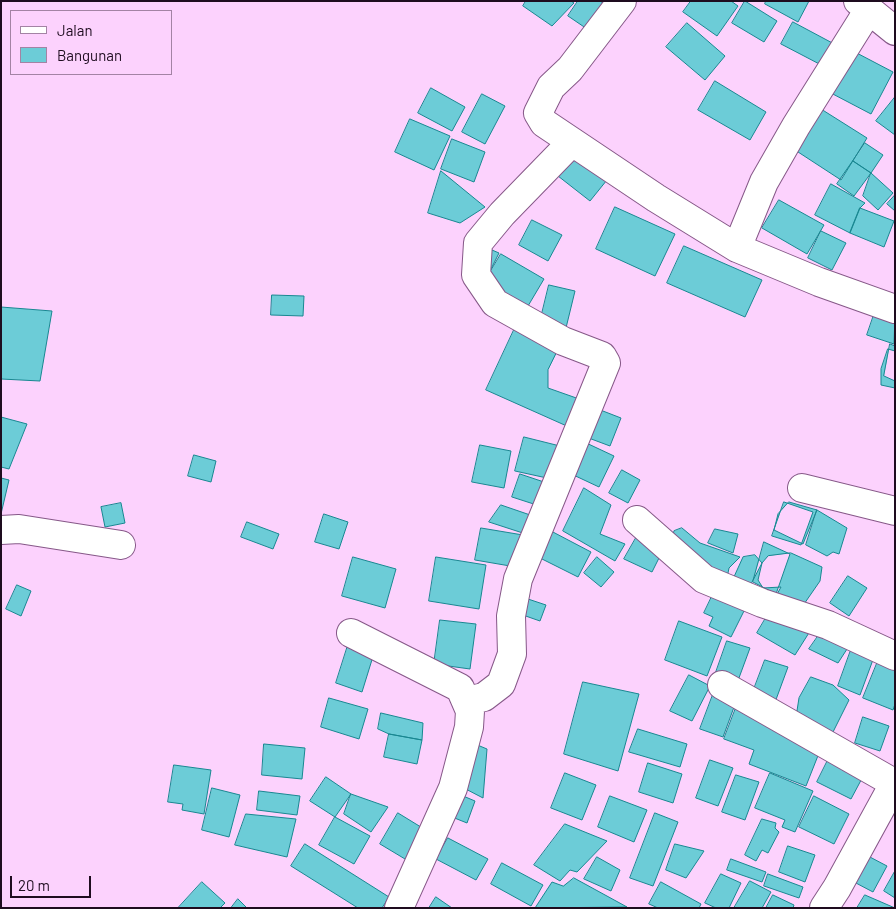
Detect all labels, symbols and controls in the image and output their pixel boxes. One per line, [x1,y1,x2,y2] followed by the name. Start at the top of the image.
[10,10,172,75] legend
[57,21,93,39] text: Jalan
[57,46,122,64] text: Bangunan
[12,866,94,898] scale bar
[18,876,50,894] text: 20 m

